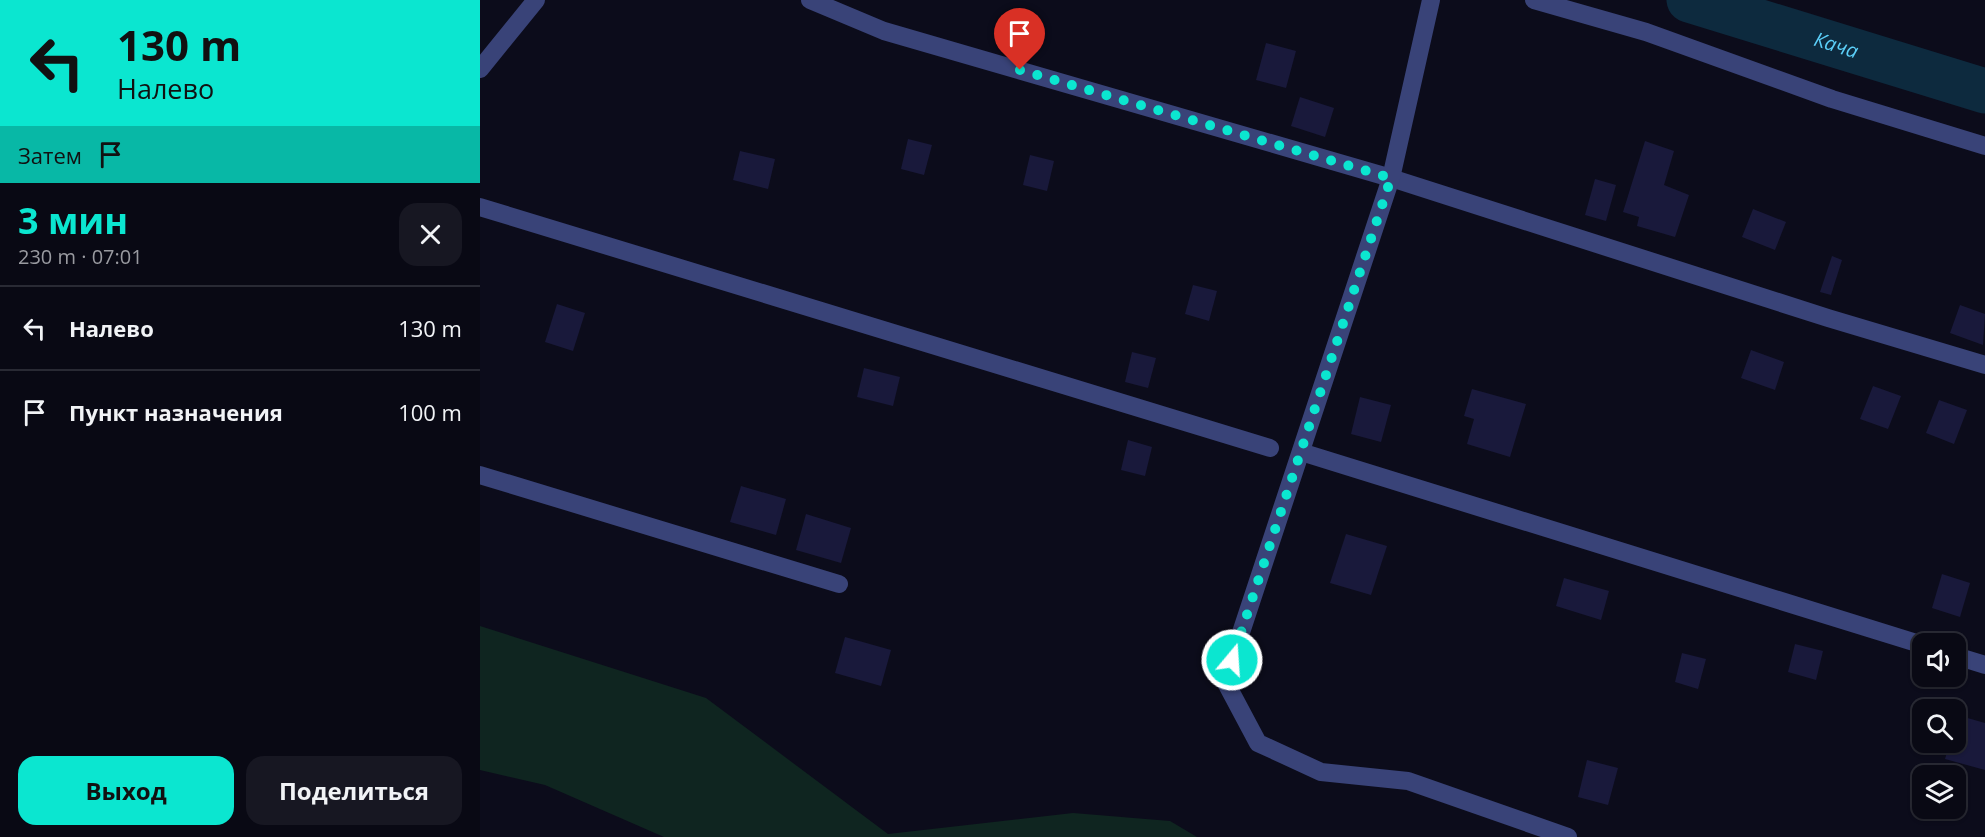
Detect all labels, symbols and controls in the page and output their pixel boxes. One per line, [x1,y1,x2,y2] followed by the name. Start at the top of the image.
[994,8,1045,70] pin
[117,16,241,73] text: 130 m
[1003,17,1036,50] icon: arrive
[18,24,96,102] icon: left
[1811,25,1862,64] water label: Кача
[117,70,214,107] text: Налево
[94,138,127,171] icon: arrive
[18,140,82,170] text: Затем
[18,196,128,245] text: 3 мин
[399,203,462,266] button: close
[18,243,143,270] text: 230 m · 07:01
[18,312,51,345] icon: left
[69,313,154,343] text: Налево
[398,313,462,343] text: 130 m
[18,396,51,429] icon: arrive
[69,397,283,427] text: Пункт назначения
[398,397,462,427] text: 100 m
[1200,628,1264,692] position arrow
[1912,633,1966,819] map controls
[1912,633,1966,687] button: sound
[1912,699,1966,753] button: search
[18,756,234,825] button: Выход
[246,756,462,825] button: Поделиться
[1912,765,1966,819] button: layers

